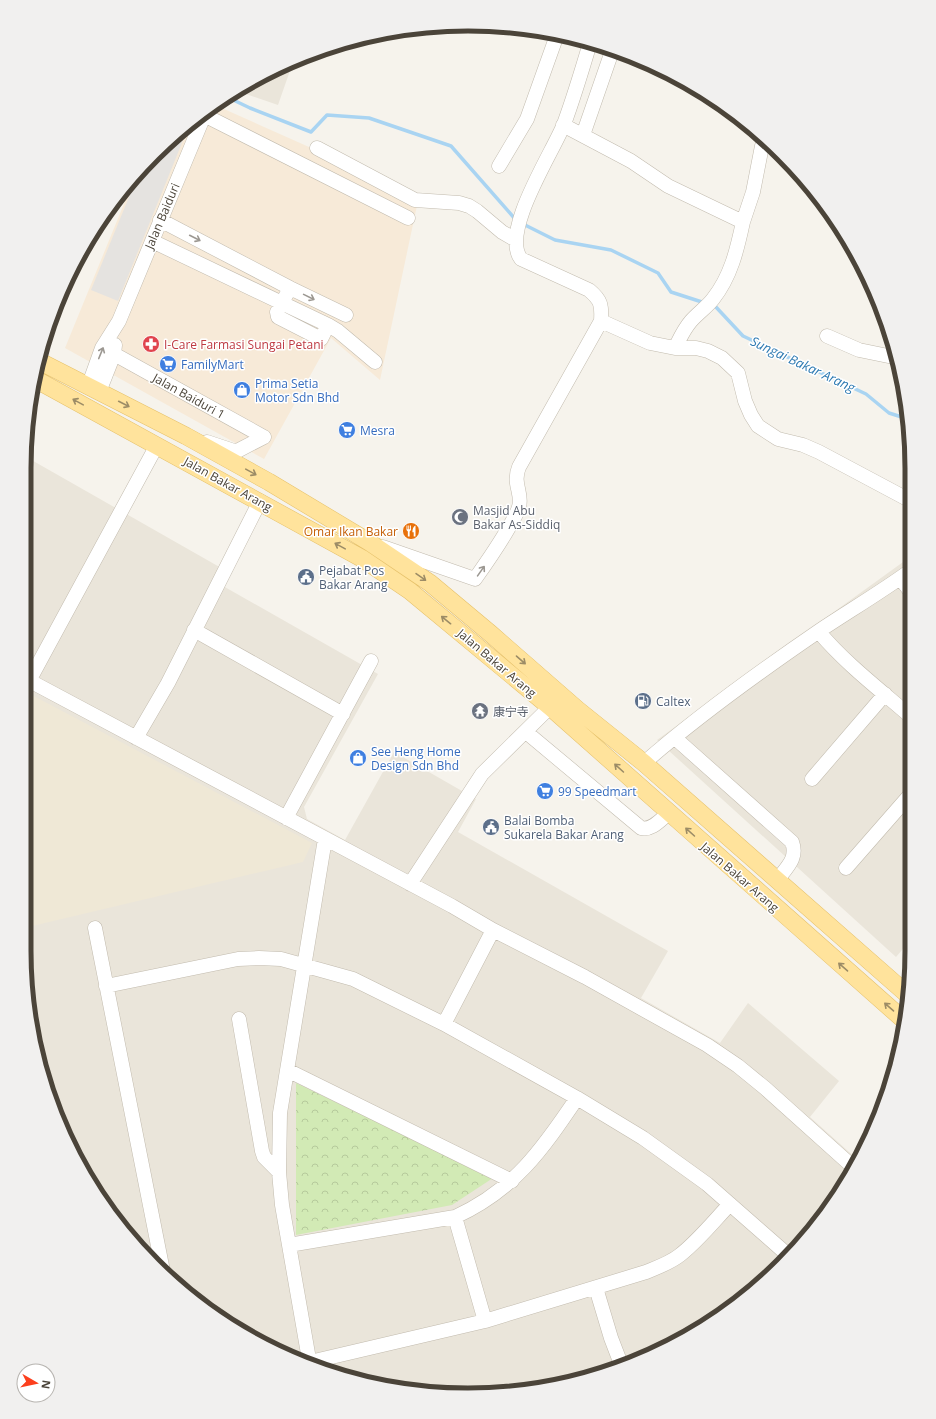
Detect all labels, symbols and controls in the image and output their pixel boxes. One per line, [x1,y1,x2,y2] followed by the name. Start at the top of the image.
[140,180,184,253] street label: Jalan Baiduri
[189,235,201,243] one-way arrow
[303,294,315,301] one-way arrow
[748,332,859,397] water label: Sungai Bakar Arang
[141,334,161,354] pharmacy icon: I-Care Farmasi Sungai Petani
[164,336,324,353] place label: I-Care Farmasi Sungai Petani
[98,347,105,359] one-way arrow
[158,354,178,374] supermarket icon: FamilyMart
[181,356,244,373] place label: FamilyMart
[149,369,228,423] street label: Jalan Baiduri 1
[255,375,339,406] place label: Prima Setia Motor Sdn Bhd
[232,380,252,400] shop icon: Prima Setia Motor Sdn Bhd
[73,398,85,406] one-way arrow
[117,401,129,409] one-way arrow
[337,420,357,440] supermarket icon: Mesra
[360,422,395,439] place label: Mesra
[180,452,276,516] street label: Jalan Bakar Arang
[245,469,257,477] one-way arrow
[473,502,560,533] place label: Masjid Abu Bakar As-Siddiq
[450,507,470,527] mosque icon: Masjid Abu Bakar As-Siddiq
[401,521,421,541] restaurant icon: Omar Ikan Bakar
[304,523,398,540] place label: Omar Ikan Bakar
[334,541,346,549] one-way arrow
[319,562,388,593] place label: Pejabat Pos Bakar Arang
[477,566,485,577] one-way arrow
[296,567,316,587] public building icon: Pejabat Pos Bakar Arang
[415,573,426,581] one-way arrow
[440,616,451,625] one-way arrow
[453,624,541,701] street label: Jalan Bakar Arang
[516,655,527,664] one-way arrow
[633,691,653,711] fuel station icon: Caltex
[656,693,691,710] place label: Caltex
[470,701,490,721] temple icon: 康宁寺
[493,703,529,720] place label: 康宁寺
[371,743,461,774] place label: See Heng Home Design Sdn Bhd
[348,748,368,768] shop icon: See Heng Home Design Sdn Bhd
[614,764,624,773] one-way arrow
[535,781,555,801] supermarket icon: 99 Speedmart
[558,783,637,800] place label: 99 Speedmart
[504,812,624,843] place label: Balai Bomba Sukarela Bakar Arang
[481,817,501,837] public building icon: Balai Bomba Sukarela Bakar Arang
[685,828,696,837] one-way arrow
[696,838,783,916] street label: Jalan Bakar Arang
[838,963,848,972] one-way arrow
[884,1003,894,1012] one-way arrow
[16,1363,56,1403] north arrow
[38,1379,54,1390] text: N

